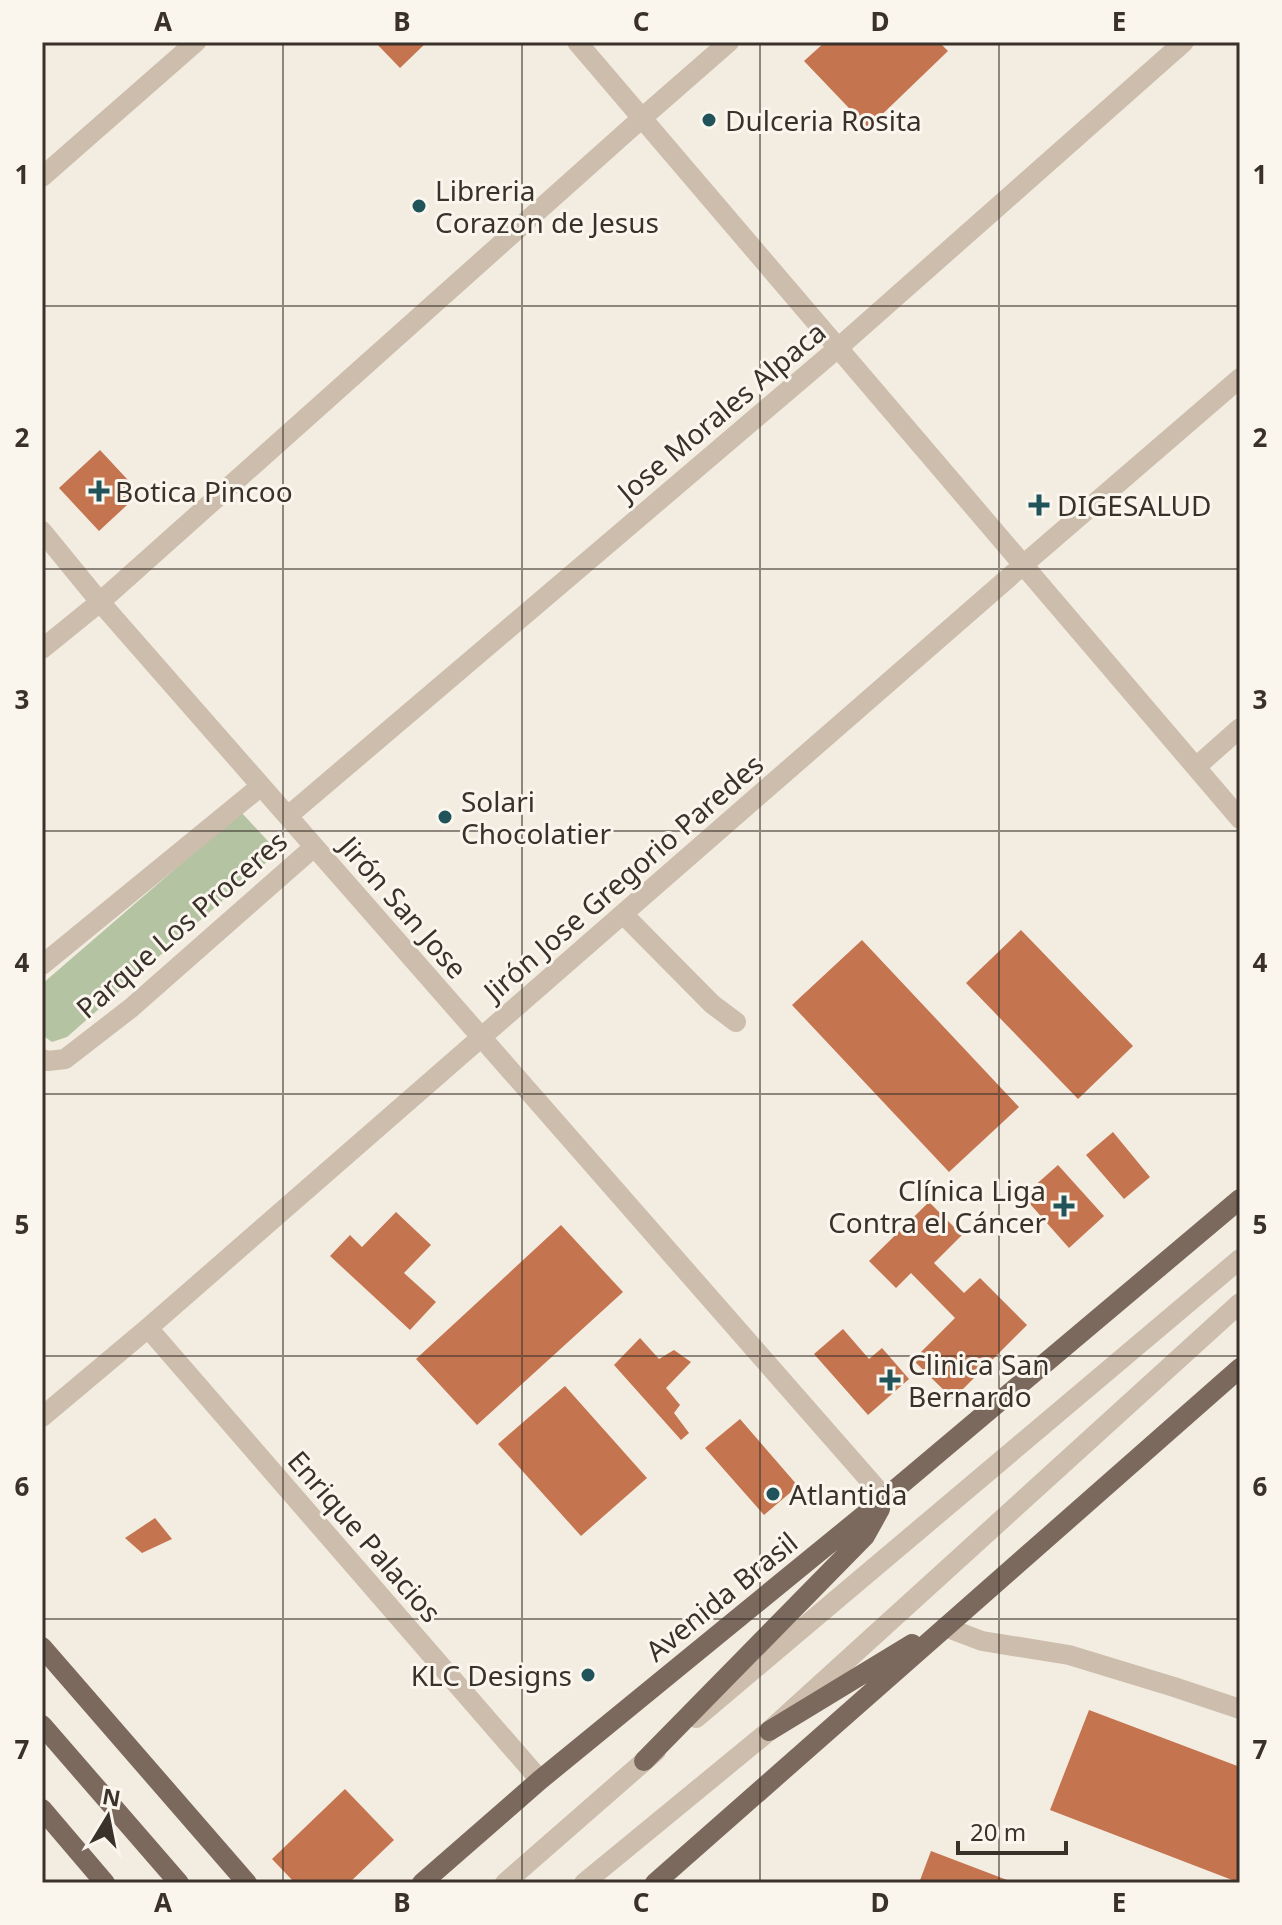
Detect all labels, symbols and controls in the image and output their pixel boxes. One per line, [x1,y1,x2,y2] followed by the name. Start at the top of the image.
[154,3,172,39] text: A
[393,3,411,39] text: B
[633,3,649,39] text: C
[870,3,890,39] text: D
[1112,3,1126,39] text: E
[725,101,922,139] place label: Dulceria Rosita
[700,111,718,129] marker: Dulceria Rosita
[15,156,29,192] text: 1
[1253,156,1267,192] text: 1
[435,171,659,241] place label: Libreria Corazon de Jesus
[410,197,428,215] marker: Libreria Corazon de Jesus
[607,313,833,511] street label: Jose Morales Alpaca
[15,419,30,455] text: 2
[1253,419,1268,455] text: 2
[115,472,293,510] place label: Botica Pincoo
[90,482,108,500] marker: Botica Pincoo
[1057,486,1211,524] place label: DIGESALUD
[1028,494,1050,516] marker: DIGESALUD
[15,681,29,717] text: 3
[1253,681,1267,717] text: 3
[473,745,771,1011] street label: Jirón Jose Gregorio Paredes
[461,782,611,852] place label: Solari Chocolatier
[436,808,454,826] marker: Solari Chocolatier
[67,822,295,1026] street label: Parque Los Proceres
[330,826,476,986] street label: Jirón San Jose
[15,944,30,980] text: 4
[1253,944,1268,980] text: 4
[828,1171,1046,1241] place label: Clínica Liga Contra el Cáncer
[1053,1195,1075,1217] marker: Clínica Liga Contra el Cáncer
[15,1206,29,1242] text: 5
[1253,1206,1267,1242] text: 5
[908,1345,1050,1415] place label: Clinica San Bernardo
[879,1369,901,1391] marker: Clinica San Bernardo
[280,1442,450,1630] street label: Enrique Palacios
[15,1468,30,1504] text: 6
[1253,1468,1268,1504] text: 6
[789,1475,908,1513] place label: Atlantida
[764,1485,782,1503] marker: Atlantida
[637,1523,805,1669] street label: Avenida Brasil
[411,1656,572,1694] place label: KLC Designs
[579,1666,597,1684] marker: KLC Designs
[15,1731,30,1767] text: 7
[1253,1731,1268,1767] text: 7
[68,1777,148,1857] north arrow
[100,1780,123,1813] text: N
[958,1805,1066,1855] scale bar
[970,1815,1026,1848] text: 20 m
[154,1884,172,1920] text: A
[393,1884,411,1920] text: B
[633,1884,649,1920] text: C
[870,1884,890,1920] text: D
[1112,1884,1126,1920] text: E

